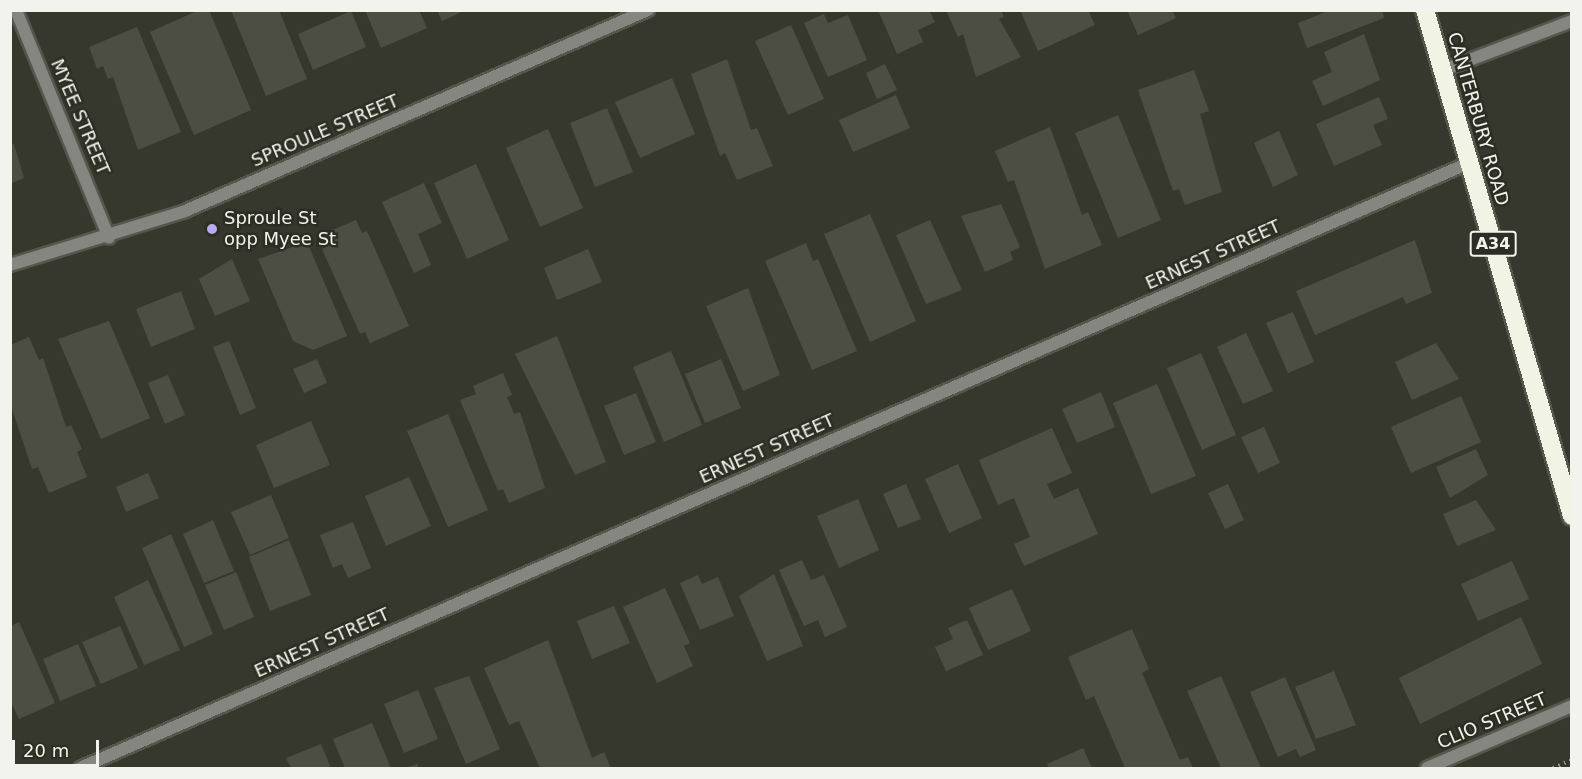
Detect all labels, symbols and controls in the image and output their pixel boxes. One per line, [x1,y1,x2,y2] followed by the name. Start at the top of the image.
[1443,30,1513,208] street label: CANTERBURY ROAD
[46,56,114,178] street label: MYEE STREET
[248,90,402,172] street label: SPROULE STREET
[224,208,336,250] place label: Sproule St opp Myee St
[1142,216,1284,294] street label: ERNEST STREET
[205,222,219,236] marker: Sproule St opp Myee St
[1469,231,1517,257] road number: A34
[696,410,838,488] street label: ERNEST STREET
[251,604,393,682] street label: ERNEST STREET
[1434,688,1550,754] street label: CLIO STREET
[15,728,102,766] scale bar
[23,740,69,761] text: 20 m

